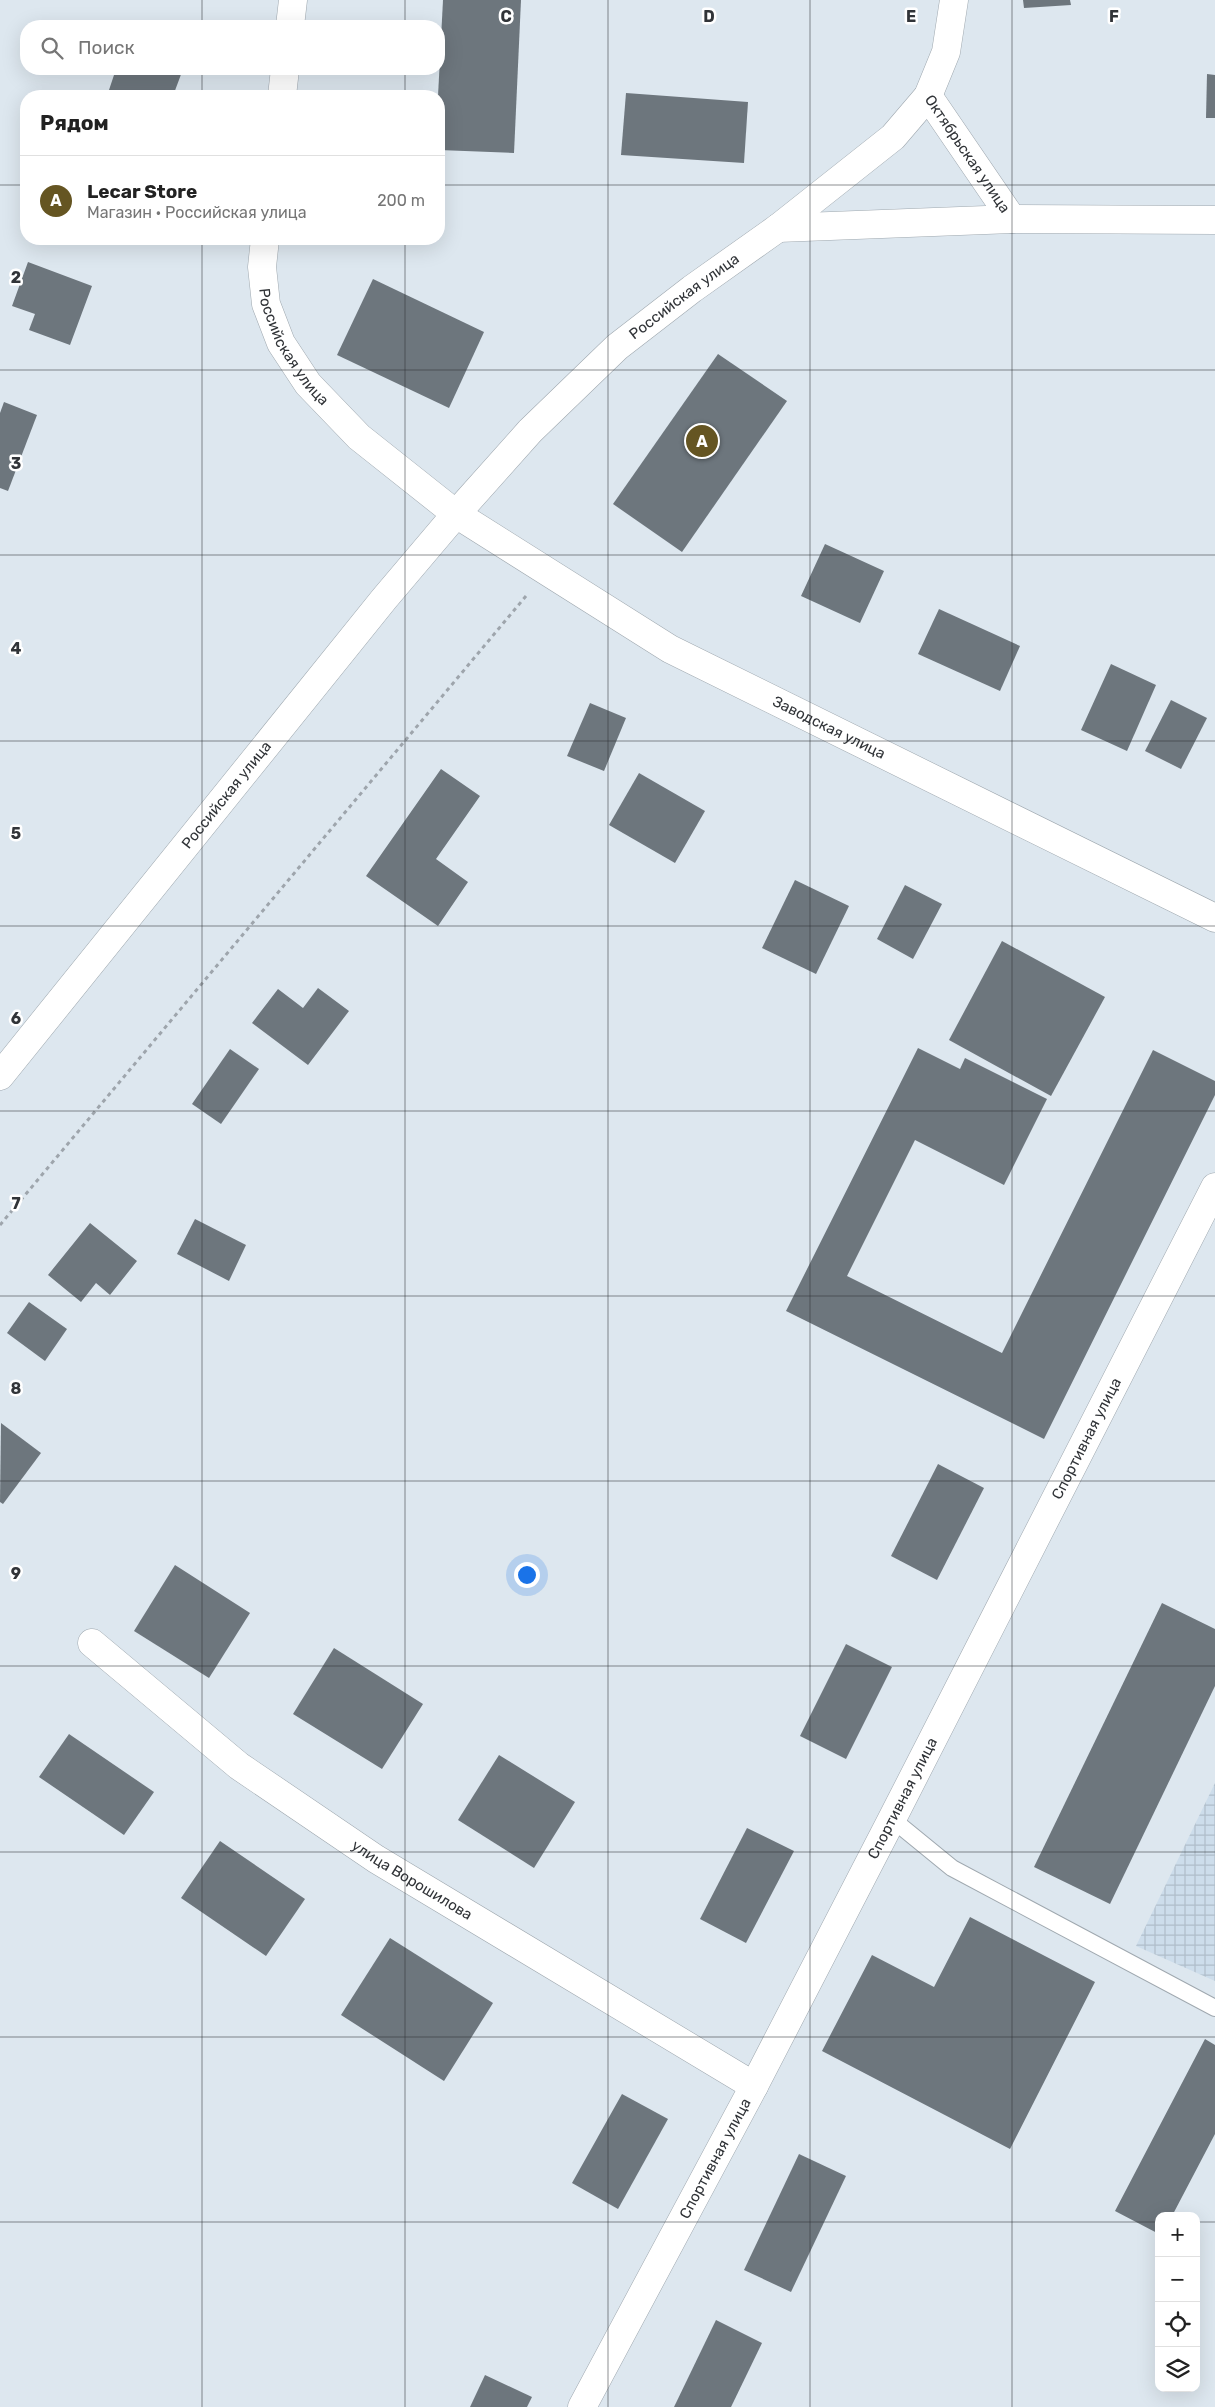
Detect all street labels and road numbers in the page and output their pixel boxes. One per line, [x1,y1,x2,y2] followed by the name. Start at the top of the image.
[921,91,1014,216] street label: Октябрьская улица
[626,249,743,343] street label: Российская улица
[255,287,333,409] street label: Российская улица
[770,692,888,763] street label: Заводская улица
[178,737,275,852] street label: Российская улица
[1048,1375,1125,1502] street label: Спортивная улица
[864,1734,941,1862] street label: Спортивная улица
[348,1836,476,1924] street label: улица Ворошилова
[676,2095,755,2222] street label: Спортивная улица

